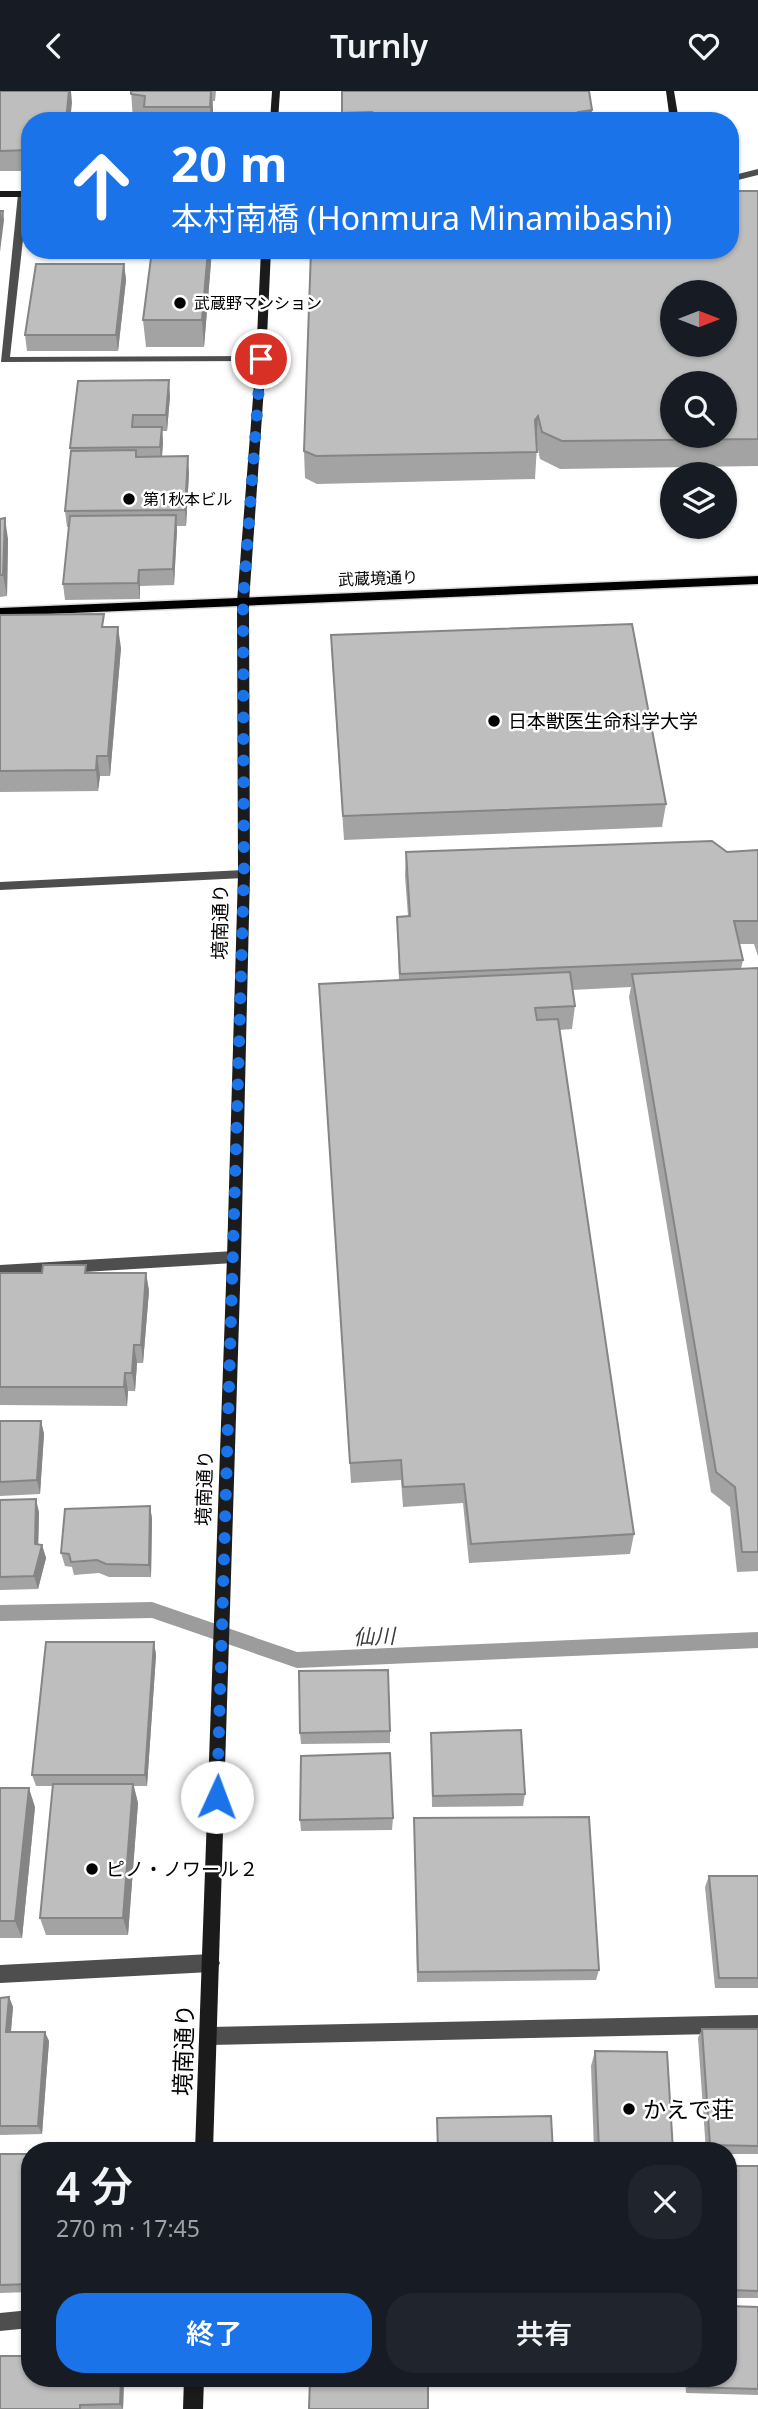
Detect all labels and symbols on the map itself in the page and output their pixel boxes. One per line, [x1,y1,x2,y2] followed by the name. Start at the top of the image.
[660,280,737,357] north arrow
[194,292,322,314] place label: 武蔵野マンション
[172,295,188,311] marker: 武蔵野マンション
[231,329,291,389] pin
[143,488,232,510] place label: 第1秋本ビル
[121,491,137,507] marker: 第1秋本ビル
[338,566,418,590] street label: 武蔵境通り
[508,708,698,734] place label: 日本獣医生命科学大学
[486,713,502,729] marker: 日本獣医生命科学大学
[206,884,234,960] street label: 境南通り
[190,1450,218,1526] street label: 境南通り
[353,1621,397,1651] water label: 仙川
[180,1760,254,1834] position arrow
[106,1856,258,1882] place label: ピノ・ノワール２
[84,1861,100,1877] marker: ピノ・ノワール２
[165,2003,201,2097] street label: 境南通り
[643,2093,734,2125] place label: かえで荘
[621,2101,637,2117] marker: かえで荘

